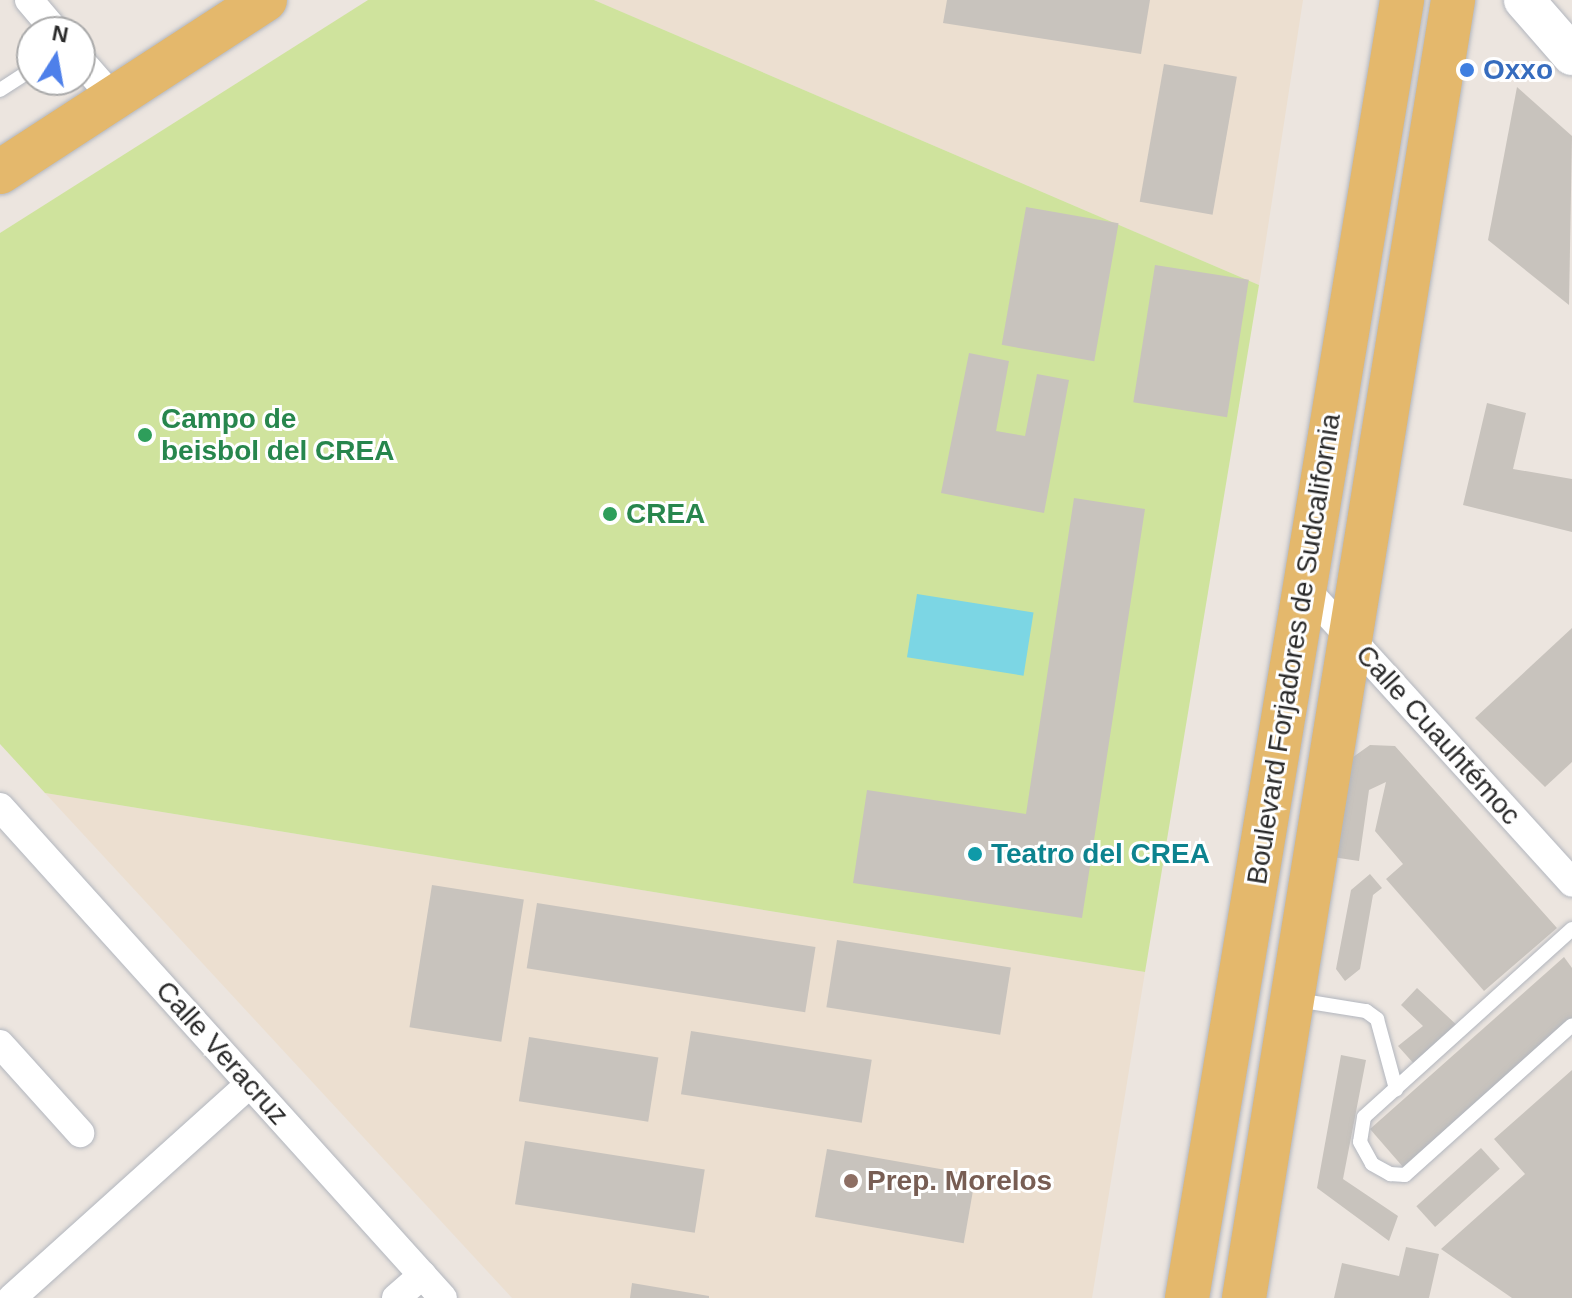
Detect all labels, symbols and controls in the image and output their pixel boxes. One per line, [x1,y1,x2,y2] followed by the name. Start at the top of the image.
[16,16,96,96] north arrow
[50,20,70,48] text: N
[1483,53,1553,87] place label: Oxxo
[1458,61,1476,79] marker: Oxxo
[161,402,394,468] place label: Campo de beisbol del CREA
[1240,411,1348,887] street label: Boulevard Forjadores de Sudcalifornia
[136,426,154,444] marker: Campo de beisbol del CREA
[626,497,705,531] place label: CREA
[601,505,619,523] marker: CREA
[1348,638,1528,832] street label: Calle Cuauhtémoc
[991,837,1210,871] place label: Teatro del CREA
[966,845,984,863] marker: Teatro del CREA
[149,974,295,1132] street label: Calle Veracruz
[867,1164,1052,1198] place label: Prep. Morelos
[842,1172,860,1190] marker: Prep. Morelos

